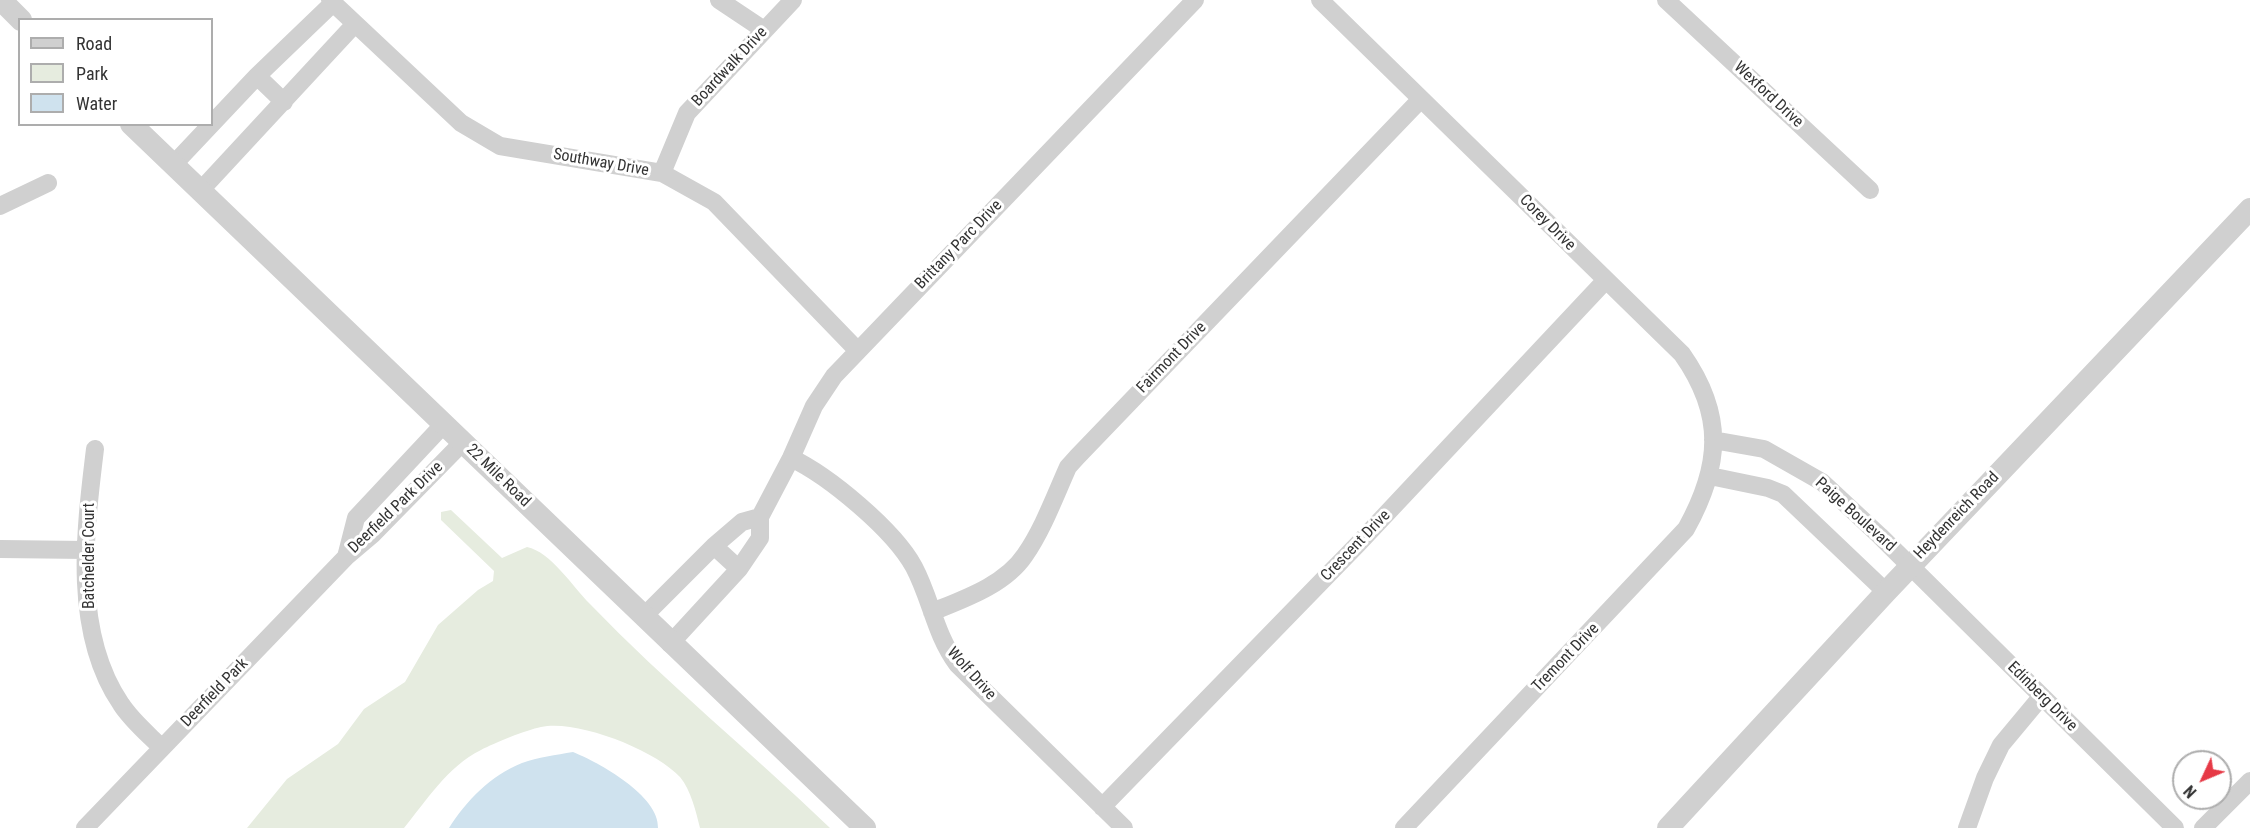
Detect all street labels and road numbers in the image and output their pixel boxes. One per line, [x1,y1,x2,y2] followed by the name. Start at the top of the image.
[688,23,772,111] street label: Boardwalk Drive
[1729,58,1807,132] street label: Wexford Drive
[552,145,650,181] street label: Southway Drive
[1515,191,1579,255] street label: Corey Drive
[912,196,1006,294] street label: Brittany Parc Drive
[1133,318,1211,398] street label: Fairmont Drive
[462,441,534,511] street label: 22 Mile Road
[345,458,447,558] street label: Deerfield Park Drive
[1911,468,2003,564] street label: Heydenreich Road
[1811,474,1899,556] street label: Paige Boulevard
[80,503,100,609] street label: Batchelder Court
[1317,506,1395,586] street label: Crescent Drive
[1528,620,1604,696] street label: Tremont Drive
[942,644,1000,704] street label: Wolf Drive
[177,655,253,731] street label: Deerfield Park
[2003,658,2081,736] street label: Edinberg Drive

